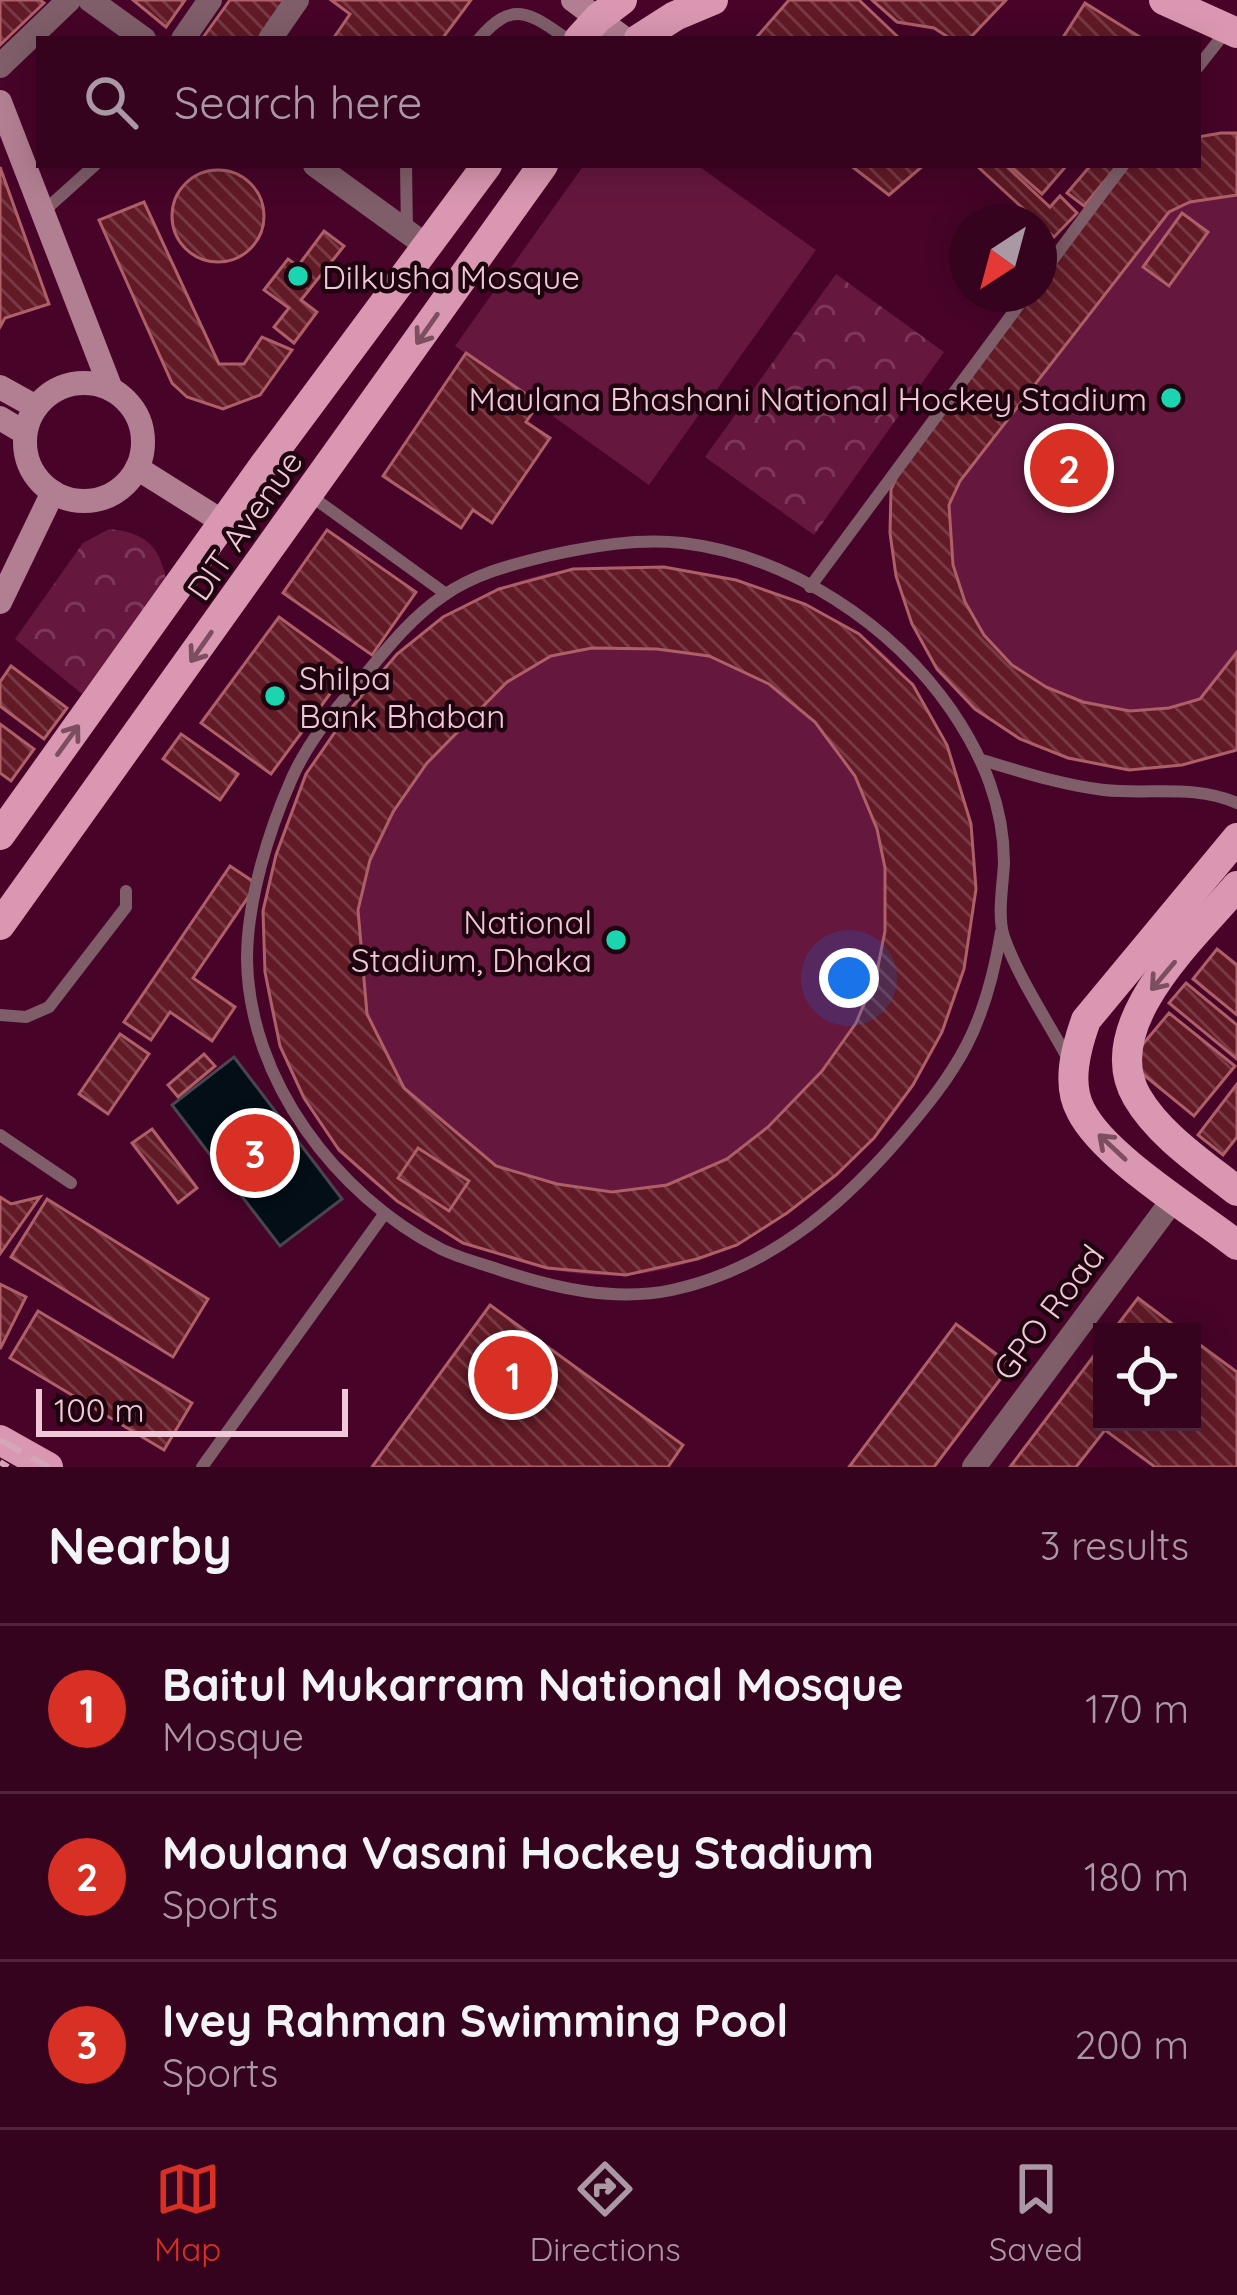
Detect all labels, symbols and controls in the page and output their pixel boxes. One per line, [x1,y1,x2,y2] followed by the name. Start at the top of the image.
[36,36,1201,168] search box
[78,69,144,135] icon: search
[174,74,422,130] text: Search here
[949,204,1057,312] north arrow
[322,256,580,297] place label: Dilkusha Mosque
[285,263,311,289] marker: Dilkusha Mosque
[415,312,440,345] one-way arrow
[469,378,1147,419] place label: Maulana Bhashani National Hockey Stadium
[1158,385,1184,411] marker: Maulana Bhashani National Hockey Stadium
[1030,423,1108,513] pin: 2
[177,442,311,608] street label: DIT Avenue
[189,630,215,663] one-way arrow
[299,657,505,736] place label: Shilpa Bank Bhaban
[262,683,288,709] marker: Shilpa Bank Bhaban
[54,724,80,757] one-way arrow
[351,901,592,980] place label: National Stadium, Dhaka
[603,927,629,953] marker: National Stadium, Dhaka
[819,948,879,1008] your location
[1149,960,1177,991] one-way arrow
[216,1108,294,1198] pin: 3
[1098,1133,1128,1161] one-way arrow
[984,1236,1112,1388] street label: GPO Road
[1093,1323,1201,1431] map controls
[1093,1323,1201,1431] button: locate
[474,1330,552,1420] pin: 1
[36,1383,348,1436] scale bar
[54,1389,145,1430] text: 100 m
[48,1513,232,1577] text: Nearby
[1040,1521,1189,1570] text: 3 results
[162,1656,904,1712] text: Baitul Mukarram National Mosque
[79,1684,95,1733] text: 1
[1085,1684,1189,1733] text: 170 m
[162,1712,304,1761] text: Mosque
[162,1824,874,1880] text: Moulana Vasani Hockey Stadium
[76,1852,98,1901] text: 2
[1084,1852,1189,1901] text: 180 m
[162,1880,278,1929] text: Sports
[162,1992,788,2048] text: Ivey Rahman Swimming Pool
[77,2020,97,2069] text: 3
[1075,2020,1189,2069] text: 200 m
[162,2048,278,2097] text: Sports
[154,2156,221,2269] tab: Map
[529,2156,681,2269] tab: Directions
[989,2156,1083,2269] tab: Saved

